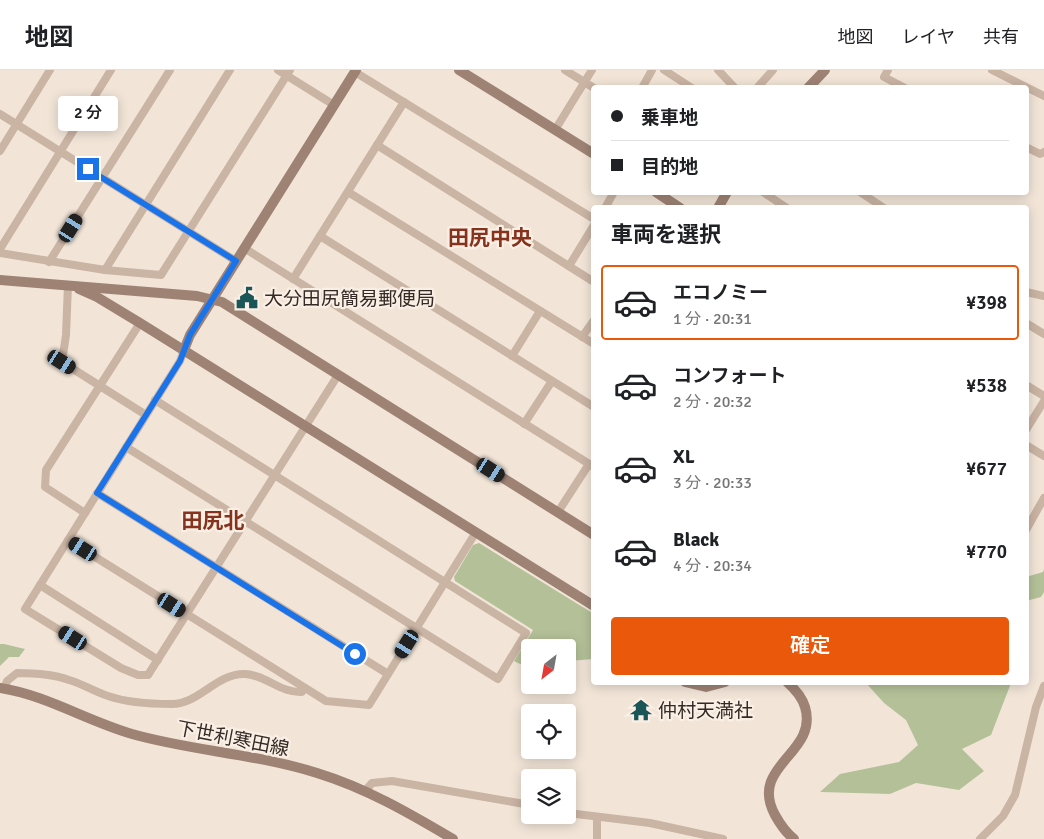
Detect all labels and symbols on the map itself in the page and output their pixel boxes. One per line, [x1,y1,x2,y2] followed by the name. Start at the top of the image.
[58,97,118,132] callout: 2 分
[77,158,99,180] route end
[56,211,85,245] car
[448,225,532,251] district label: 田尻中央
[234,285,260,311] public building icon: 大分田尻簡易郵便局
[264,287,435,311] place label: 大分田尻簡易郵便局
[45,348,78,376] car
[474,456,507,484] car
[182,508,245,534] district label: 田尻北
[66,535,99,563] car
[155,591,188,619] car
[56,624,89,652] car
[392,627,421,661] car
[521,639,576,694] north arrow
[344,643,366,665] route start
[628,697,654,723] temple icon: 仲村天満社
[658,699,753,723] place label: 仲村天満社
[175,716,291,762] street label: 下世利寒田線

